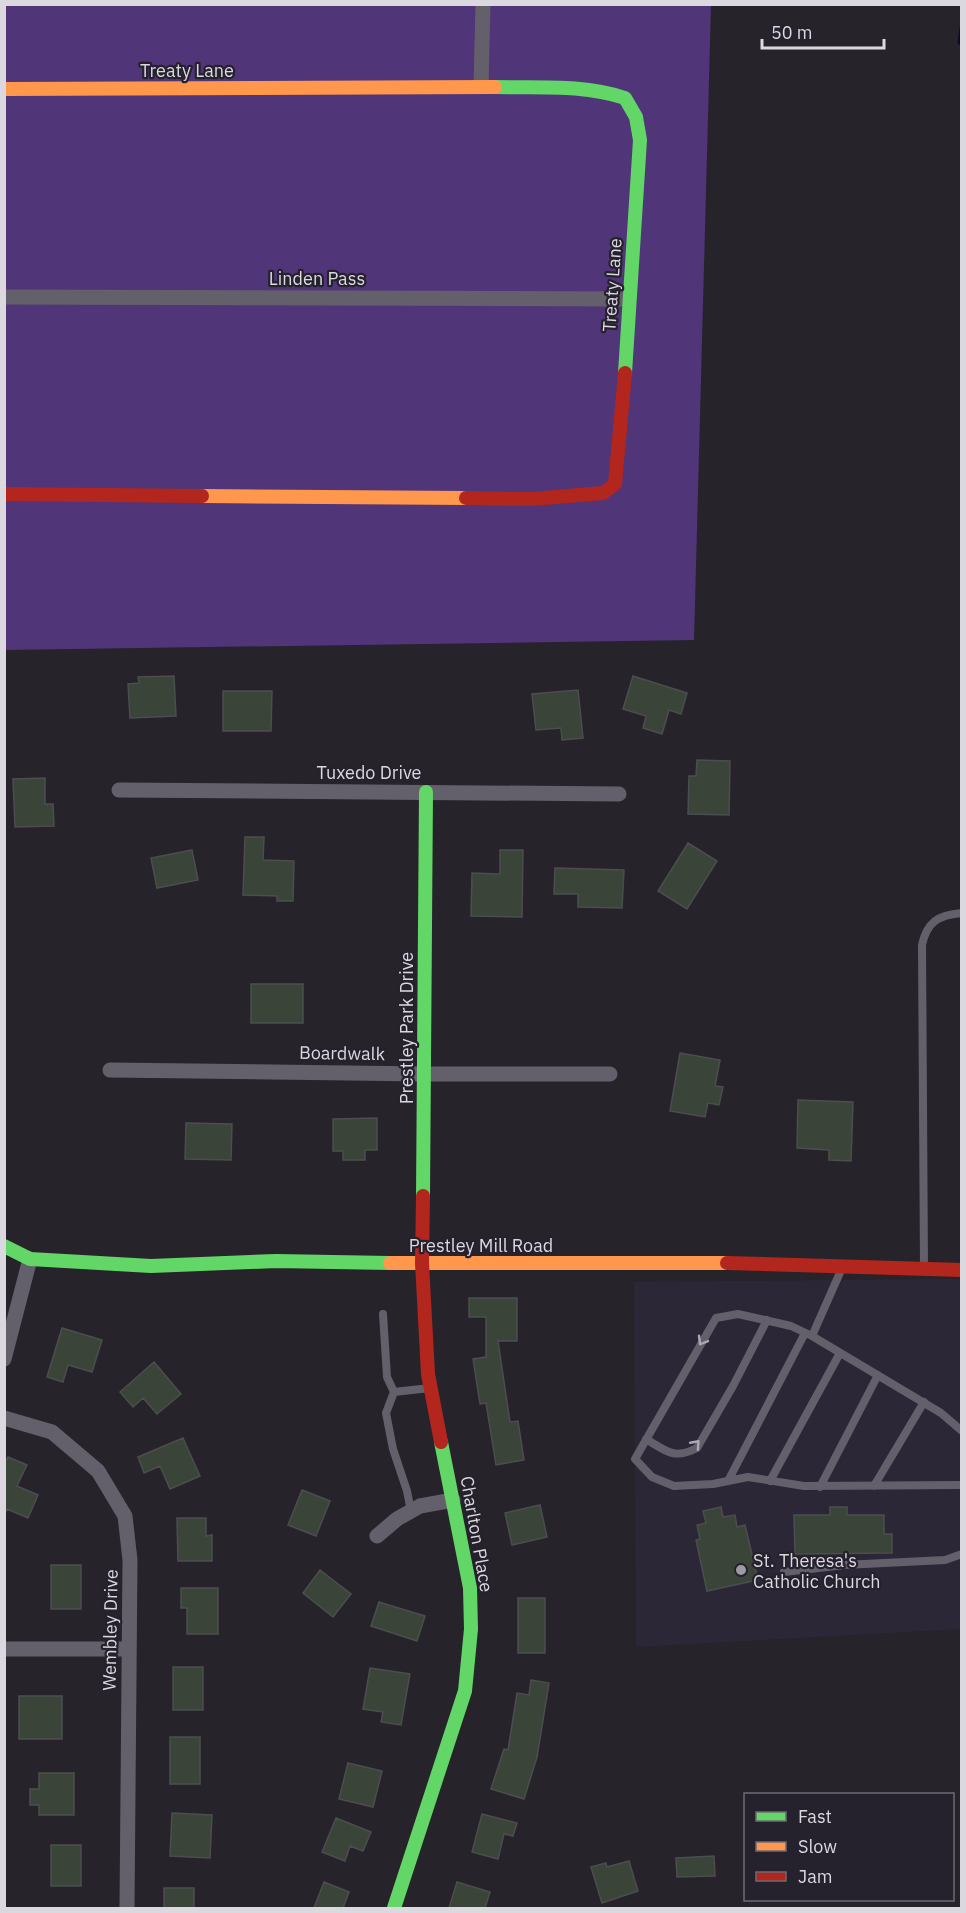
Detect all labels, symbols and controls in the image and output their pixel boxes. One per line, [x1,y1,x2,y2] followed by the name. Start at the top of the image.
[762,12,884,50] scale bar
[771,21,813,44] text: 50 m
[140,59,234,82] street label: Treaty Lane
[597,237,627,333] street label: Treaty Lane
[269,267,365,290] street label: Linden Pass
[317,761,422,784] street label: Tuxedo Drive
[395,952,418,1104] street label: Prestley Park Drive
[299,1041,386,1065] street label: Boardwalk
[409,1234,553,1257] street label: Prestley Mill Road
[698,1335,709,1345] one-way arrow
[689,1441,700,1451] one-way arrow
[455,1474,499,1594] street label: Charlton Place
[753,1549,881,1593] place label: St. Theresa's Catholic Church
[734,1563,748,1577] marker: St. Theresa's Catholic Church
[97,1569,123,1691] street label: Wembley Drive
[744,1793,954,1901] legend
[798,1805,832,1828] text: Fast
[798,1835,837,1858] text: Slow
[798,1865,833,1888] text: Jam

